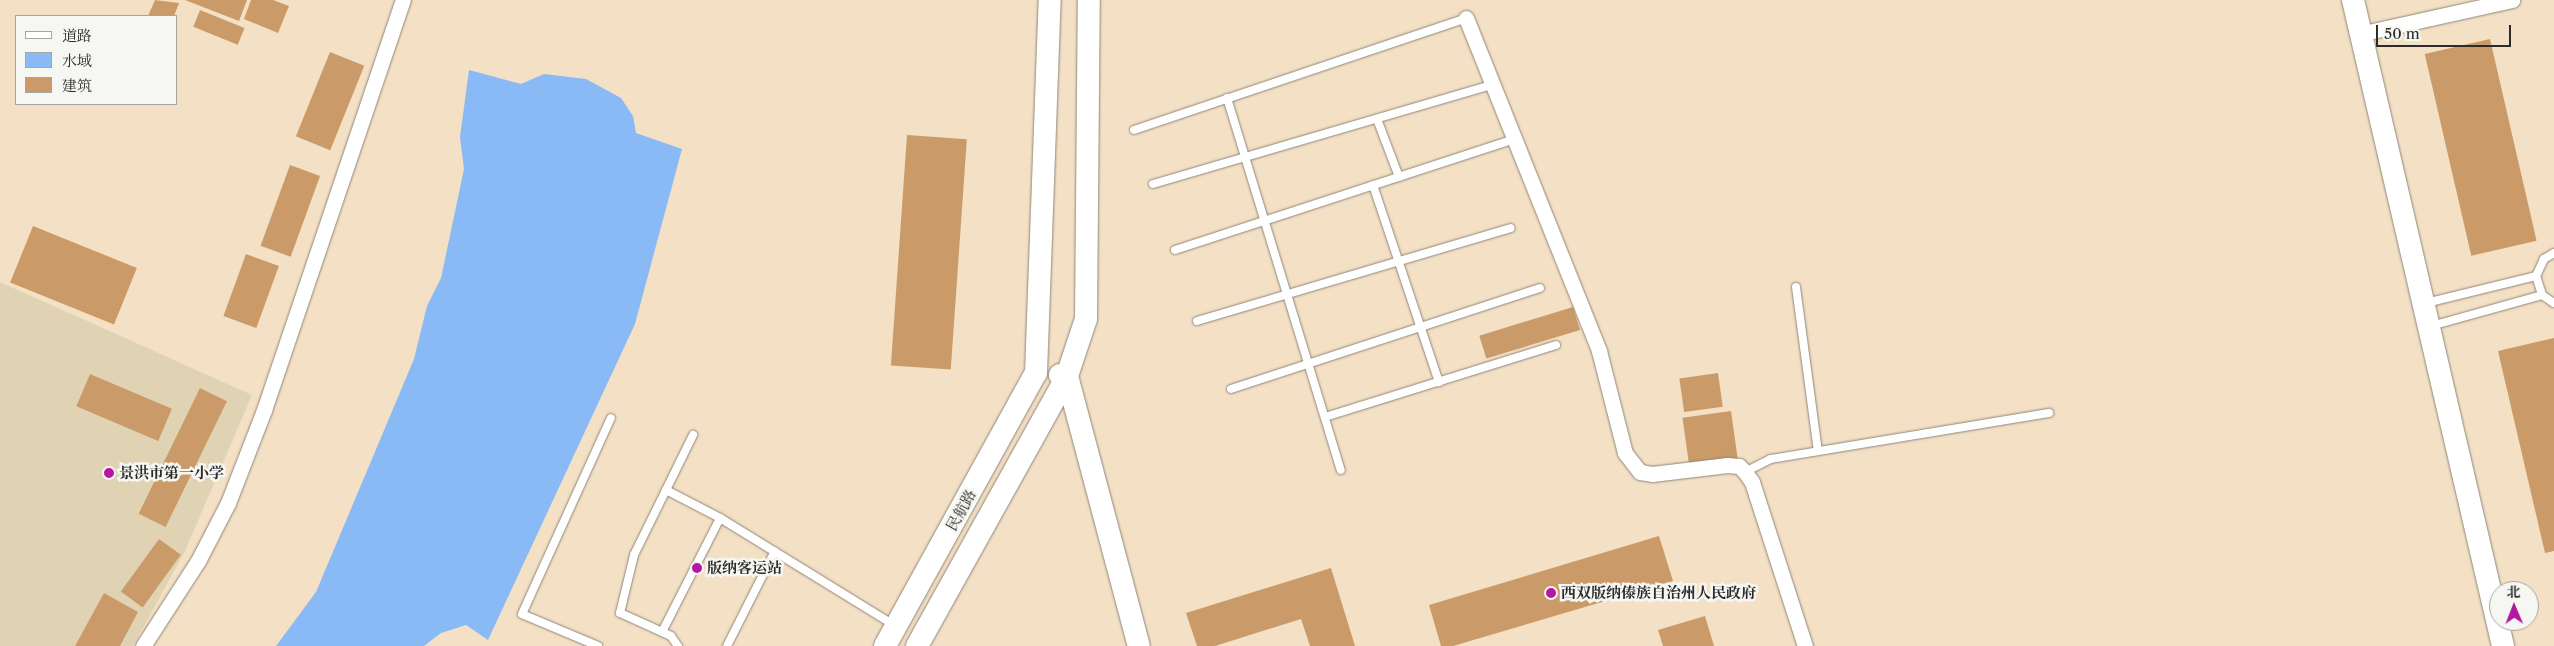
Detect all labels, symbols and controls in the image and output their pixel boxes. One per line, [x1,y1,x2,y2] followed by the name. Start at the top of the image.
[15,15,178,105] legend
[2379,15,2514,47] scale bar
[2384,24,2420,43] text: 50 m
[62,26,92,45] text: 道路
[62,51,92,70] text: 水域
[62,76,92,95] text: 建筑
[119,464,224,482] place label: 景洪市第一小学
[103,467,115,479] marker: 景洪市第一小学
[942,486,980,534] street label: 民航路
[707,559,782,577] place label: 版纳客运站
[691,562,703,574] marker: 版纳客运站
[2489,581,2539,631] north arrow
[2507,583,2521,601] text: 北
[1561,584,1756,602] place label: 西双版纳傣族自治州人民政府
[1545,587,1557,599] marker: 西双版纳傣族自治州人民政府

